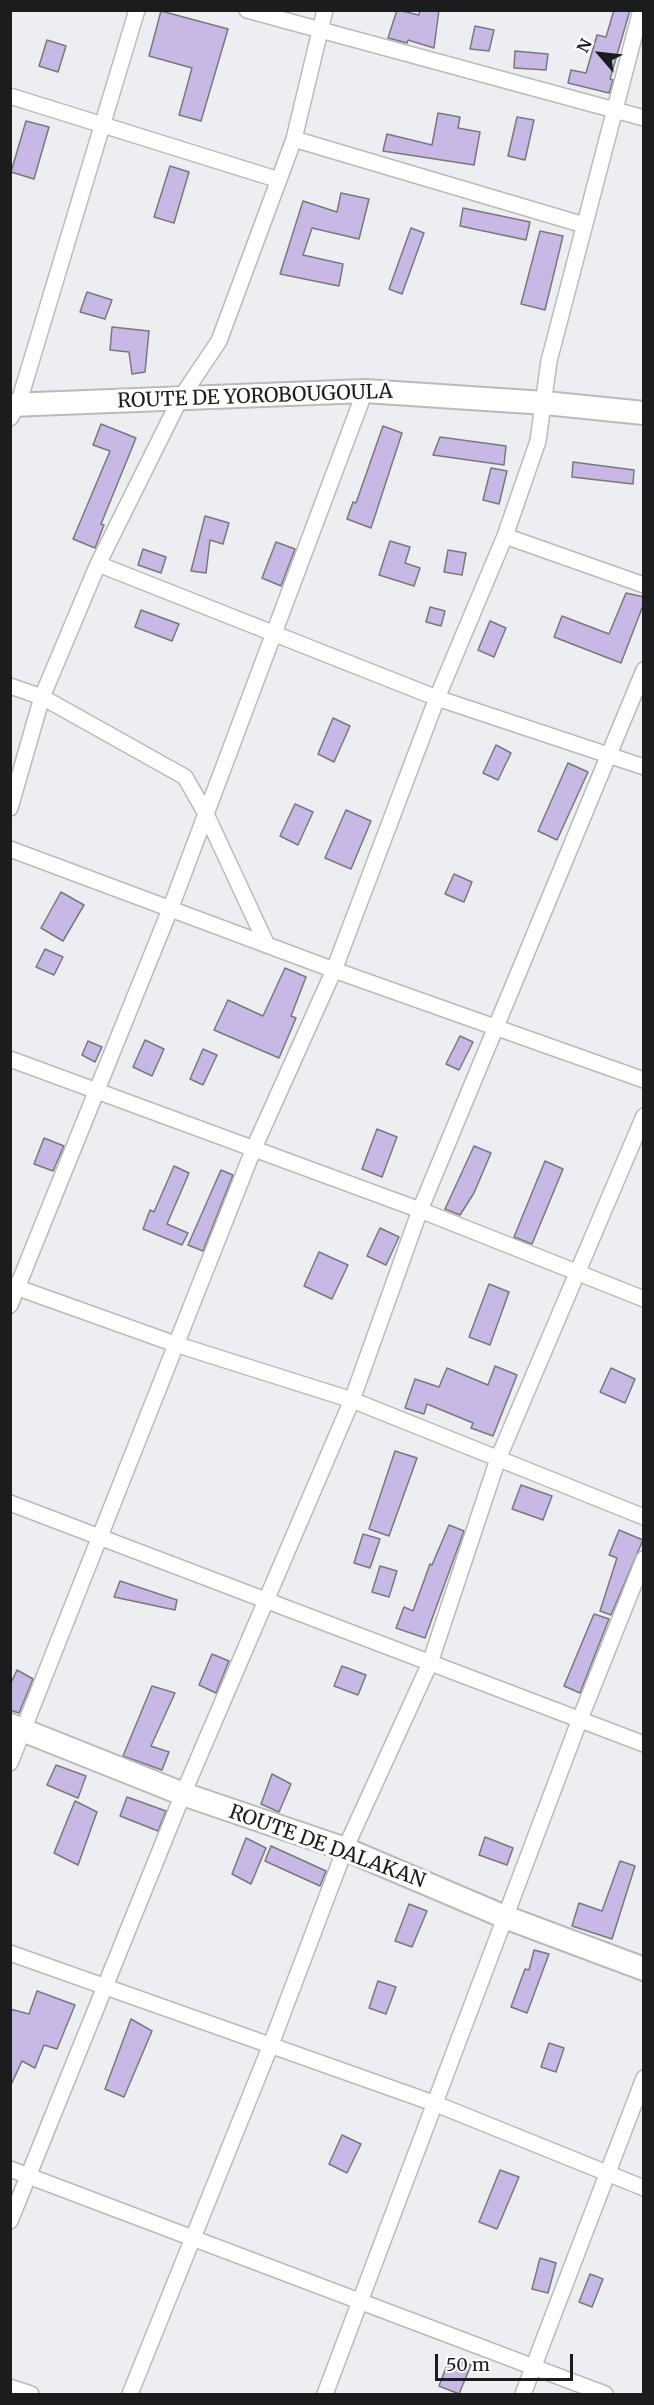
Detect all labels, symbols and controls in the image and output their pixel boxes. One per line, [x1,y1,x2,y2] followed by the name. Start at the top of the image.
[570,24,630,84] north arrow
[572,35,596,56] text: N
[117,380,393,414] street label: ROUTE DE YOROBOUGOULA
[226,1800,428,1894] street label: ROUTE DE DALAKAN
[438,2342,576,2380] scale bar
[446,2353,490,2376] text: 50 m

